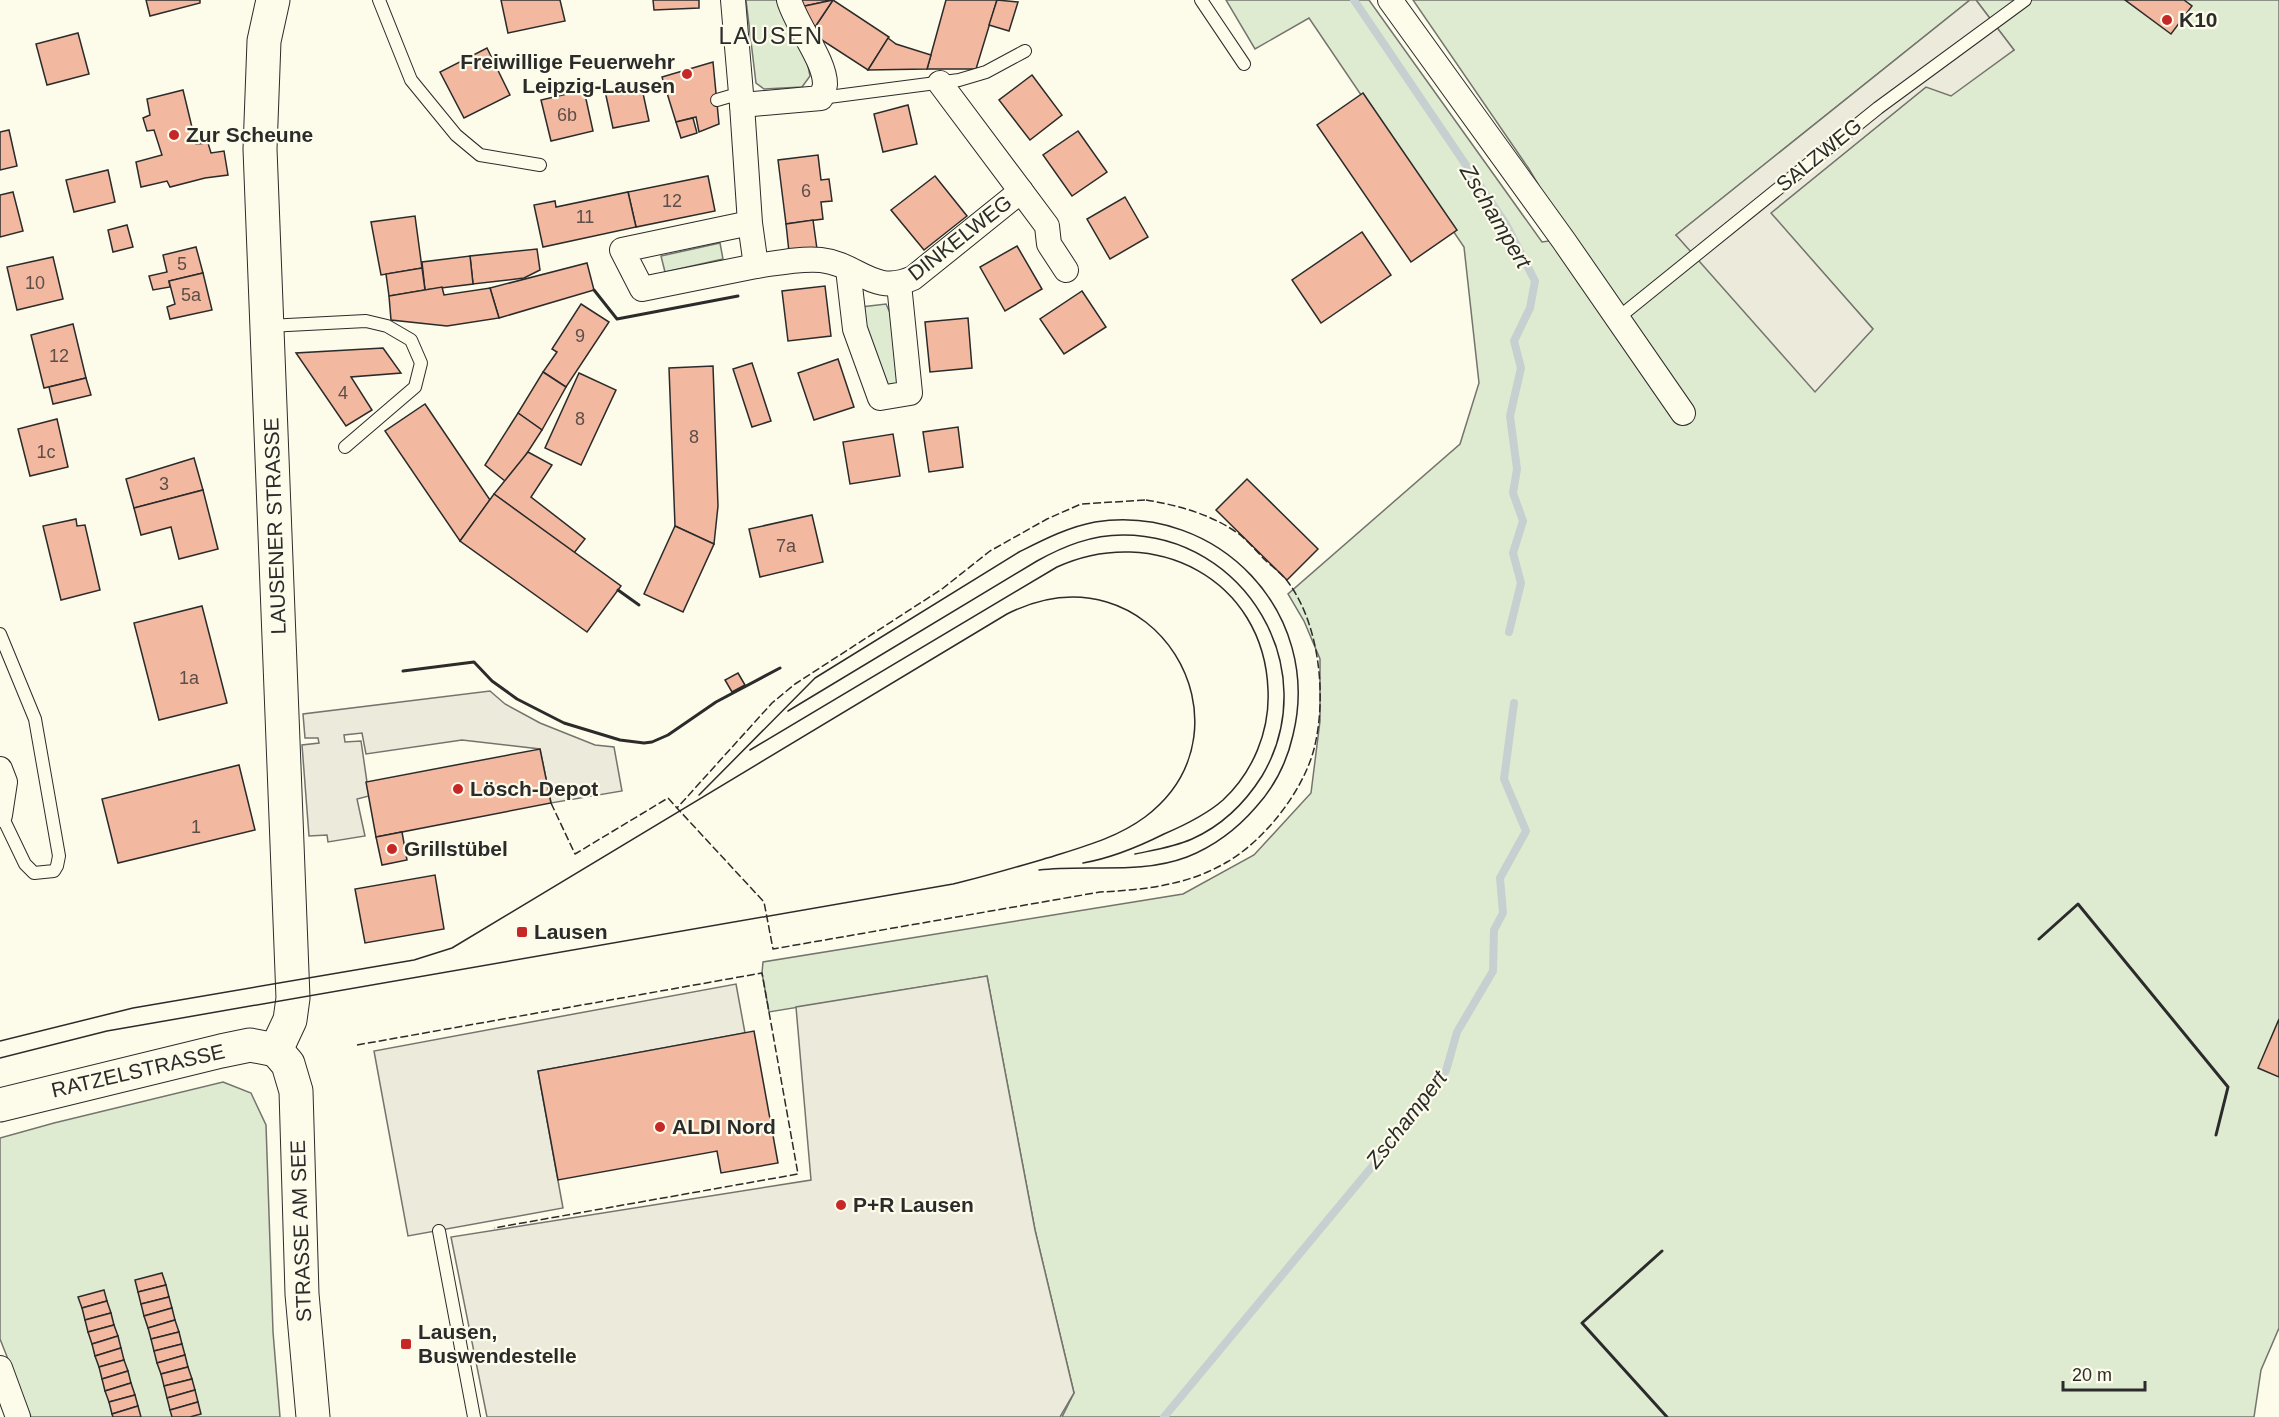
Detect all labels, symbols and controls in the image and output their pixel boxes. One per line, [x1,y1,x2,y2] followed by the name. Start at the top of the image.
[2179,8,2218,31] place label: K10
[2160,13,2174,27] marker: K10
[718,22,824,49] district label: LAUSEN
[460,50,675,97] place label: Freiwillige Feuerwehr Leipzig-Lausen
[680,67,694,81] marker: Freiwillige Feuerwehr Leipzig-Lausen
[557,105,577,125] house number: 6b
[1772,113,1866,196] street label: SALZWEG
[186,123,313,146] place label: Zur Scheune
[167,128,181,142] marker: Zur Scheune
[1454,159,1537,273] water label: Zschampert
[801,181,811,201] house number: 6
[904,190,1016,285] street label: DINKELWEG
[662,191,682,211] house number: 12
[576,207,594,227] house number: 11
[177,254,187,274] house number: 5
[25,273,45,293] house number: 10
[181,285,202,305] house number: 5a
[575,326,585,346] house number: 9
[49,346,69,366] house number: 12
[338,383,348,403] house number: 4
[575,409,585,429] house number: 8
[259,417,290,635] street label: LAUSENER STRASSE
[689,427,699,447] house number: 8
[36,442,56,462] house number: 1c
[159,474,169,494] house number: 3
[776,536,797,556] house number: 7a
[179,668,200,688] house number: 1a
[470,777,598,800] place label: Lösch-Depot
[451,782,465,796] marker: Lösch-Depot
[191,817,201,837] house number: 1
[404,837,508,860] place label: Grillstübel
[385,842,399,856] marker: Grillstübel
[534,920,608,943] place label: Lausen
[515,925,529,939] marker: Lausen
[49,1039,227,1102] street label: RATZELSTRASSE
[1360,1065,1453,1174] water label: Zschampert
[672,1115,776,1138] place label: ALDI Nord
[653,1120,667,1134] marker: ALDI Nord
[286,1140,315,1322] street label: STRASSE AM SEE
[853,1193,974,1216] place label: P+R Lausen
[834,1198,848,1212] marker: P+R Lausen
[418,1320,577,1367] place label: Lausen, Buswendestelle
[399,1337,413,1351] marker: Lausen, Buswendestelle
[2063,1354,2146,1392] scale bar
[2072,1365,2112,1385] text: 20 m

